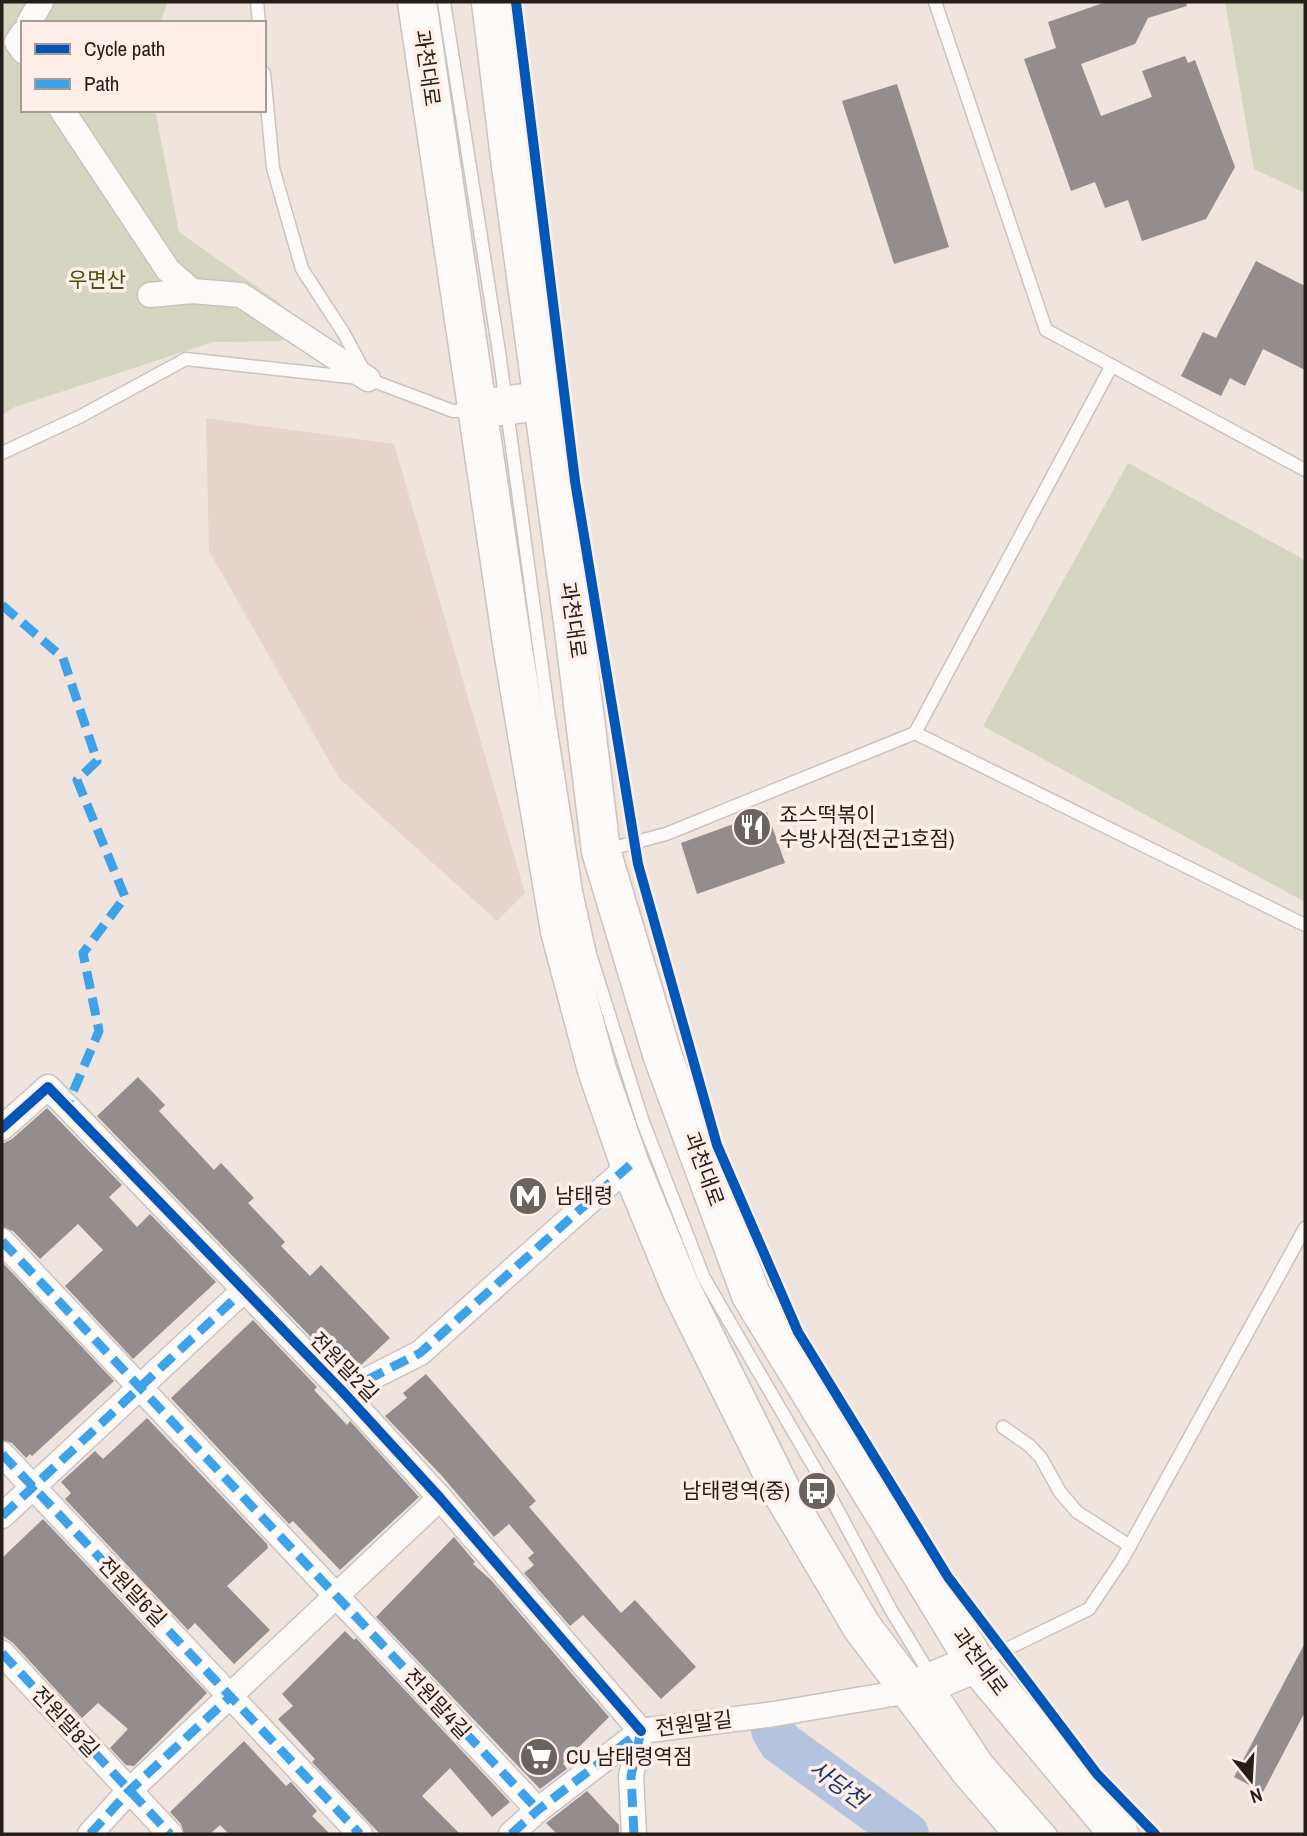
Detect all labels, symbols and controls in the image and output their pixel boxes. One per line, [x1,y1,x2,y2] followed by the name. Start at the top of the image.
[21,21,266,112] legend
[408,28,447,108] street label: 과천대로
[84,34,165,63] text: Cycle path
[84,69,119,98] text: Path
[68,265,126,294] park label: 우면산
[554,580,593,660] street label: 과천대로
[779,800,955,853] place label: 죠스떡볶이 수방사점(전군1호점)
[731,806,773,848] restaurant icon: 죠스떡볶이 수방사점(전군1호점)
[678,1128,731,1210] street label: 과천대로
[507,1175,549,1217] metro station icon: 남태령
[555,1181,613,1210] place label: 남태령
[304,1325,385,1408] street label: 전원말2길
[796,1470,838,1512] bus stop icon: 남태령역(중)
[682,1476,790,1505] place label: 남태령역(중)
[92,1550,173,1633] street label: 전원말6길
[946,1622,1015,1701] street label: 과천대로
[397,1662,478,1745] street label: 전원말4길
[25,1680,106,1763] street label: 전원말8길
[654,1704,734,1743] street label: 전원말길
[518,1736,560,1778] supermarket icon: CU 남태령역점
[566,1742,692,1771] place label: CU 남태령역점
[1216,1745,1286,1815] north arrow
[804,1752,875,1816] water label: 사당천
[1247,1782,1266,1810] text: N

